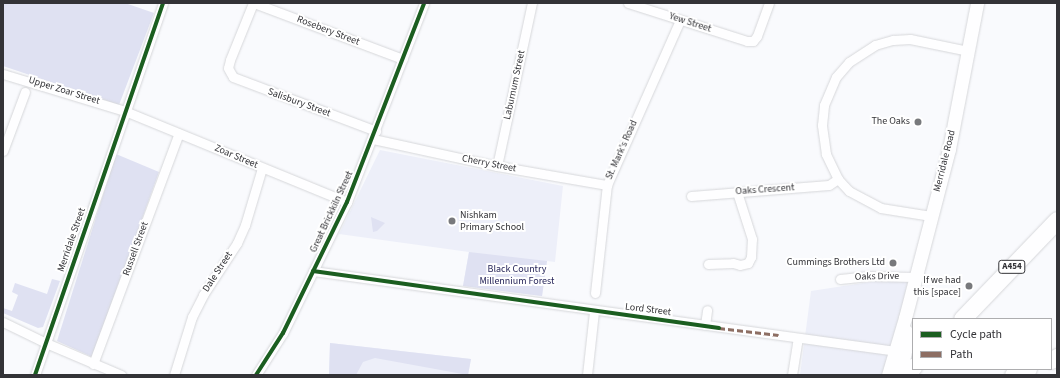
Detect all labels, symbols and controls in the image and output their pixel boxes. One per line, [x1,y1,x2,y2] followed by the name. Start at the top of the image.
[667,11,713,35] street label: Yew Street
[295,14,361,48] street label: Rosebery Street
[502,49,528,121] street label: Laburnum Street
[27,74,101,108] street label: Upper Zoar Street
[266,86,332,120] street label: Salisbury Street
[871,116,910,128] place label: The Oaks
[913,117,923,127] marker: The Oaks
[604,118,640,182] street label: St. Mark's Road
[932,129,958,193] street label: Merridale Road
[212,142,260,172] street label: Zoar Street
[461,153,517,175] street label: Cherry Street
[308,169,356,255] street label: Great Brickkiln Street
[735,182,795,198] street label: Oaks Crescent
[55,206,89,274] street label: Merridale Street
[460,209,524,232] place label: Nishkam Primary School
[447,216,457,226] marker: Nishkam Primary School
[121,220,151,278] street label: Russell Street
[201,250,235,294] street label: Dale Street
[787,257,885,269] place label: Cummings Brothers Ltd
[888,258,898,268] marker: Cummings Brothers Ltd
[998,260,1026,274] road number: A454
[480,263,554,286] park label: Black Country Millennium Forest
[855,271,899,283] street label: Oaks Drive
[914,274,961,298] place label: If we had this [space]
[964,281,974,291] marker: If we had this [space]
[624,301,672,319] street label: Lord Street
[912,318,1052,370] legend
[950,326,1002,343] text: Cycle path
[950,346,973,363] text: Path

